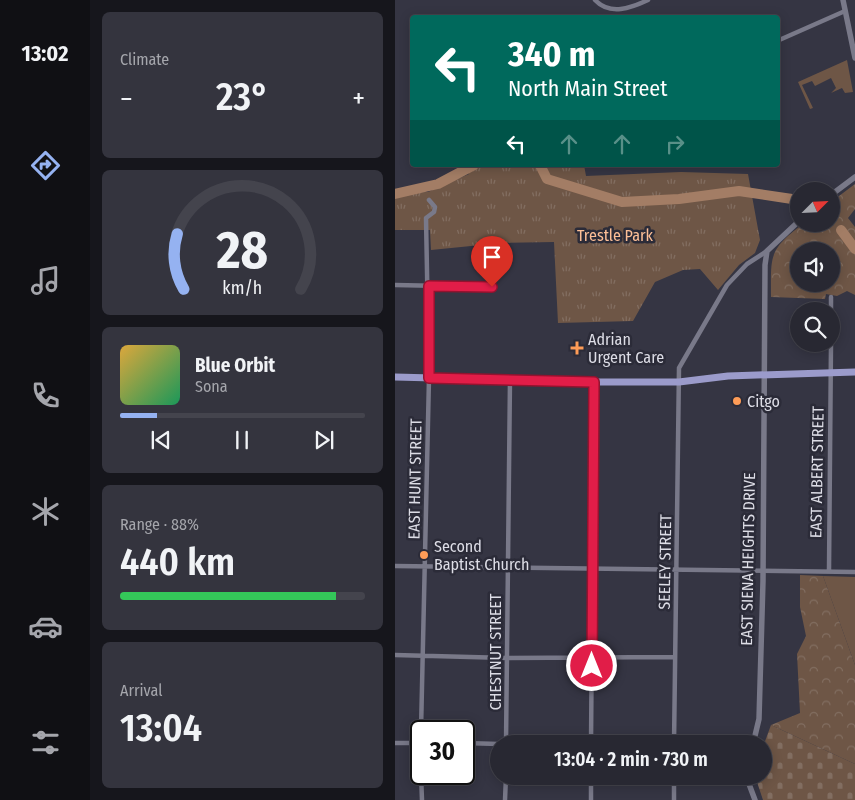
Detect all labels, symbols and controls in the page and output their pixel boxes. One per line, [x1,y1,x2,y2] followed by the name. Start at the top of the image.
[508,33,596,75] text: 340 m
[425,35,490,100] icon: left
[22,40,68,67] text: 13:02
[120,50,169,69] text: Climate
[216,74,269,120] text: 23°
[508,75,667,102] text: North Main Street
[120,82,133,115] text: −
[352,82,365,115] text: +
[502,130,530,158] icon: left
[555,130,583,158] icon: ahead
[608,130,636,158] icon: ahead
[661,130,689,158] icon: right
[28,148,63,183] icon: directions
[790,182,840,232] north arrow
[790,182,840,352] map controls
[216,219,268,282] text: 28
[577,226,654,245] park label: Trestle Park
[471,236,513,287] pin
[790,242,840,292] button: sound
[478,243,506,271] icon: arrive
[28,263,63,298] icon: music
[223,277,262,299] text: km/h
[790,302,840,352] button: search
[588,330,664,367] place label: Adrian Urgent Care
[570,341,584,355] marker: Adrian Urgent Care
[195,354,275,377] text: Blue Orbit
[195,377,228,396] text: Sona
[28,378,63,413] icon: phone
[747,392,780,411] place label: Citgo
[731,395,743,407] marker: Citgo
[806,405,828,538] street label: EAST ALBERT STREET
[404,418,426,540] street label: EAST HUNT STREET
[147,426,175,454] icon: previous
[228,426,256,454] icon: pause
[310,426,338,454] icon: next
[737,472,759,646] street label: EAST SIENA HEIGHTS DRIVE
[28,494,63,529] icon: climate
[655,514,675,610] street label: SEELEY STREET
[120,515,199,534] text: Range · 88%
[434,537,529,574] place label: Second Baptist Church
[120,539,235,585] text: 440 km
[418,549,430,561] marker: Second Baptist Church
[486,593,505,710] street label: CHESTNUT STREET
[28,609,63,644] icon: car
[565,639,617,691] position arrow
[120,681,162,700] text: Arrival
[120,705,202,751] text: 13:04
[410,720,475,785] speed limit sign: 30
[28,725,63,760] icon: filters
[554,748,708,771] text: 13:04 · 2 min · 730 m

